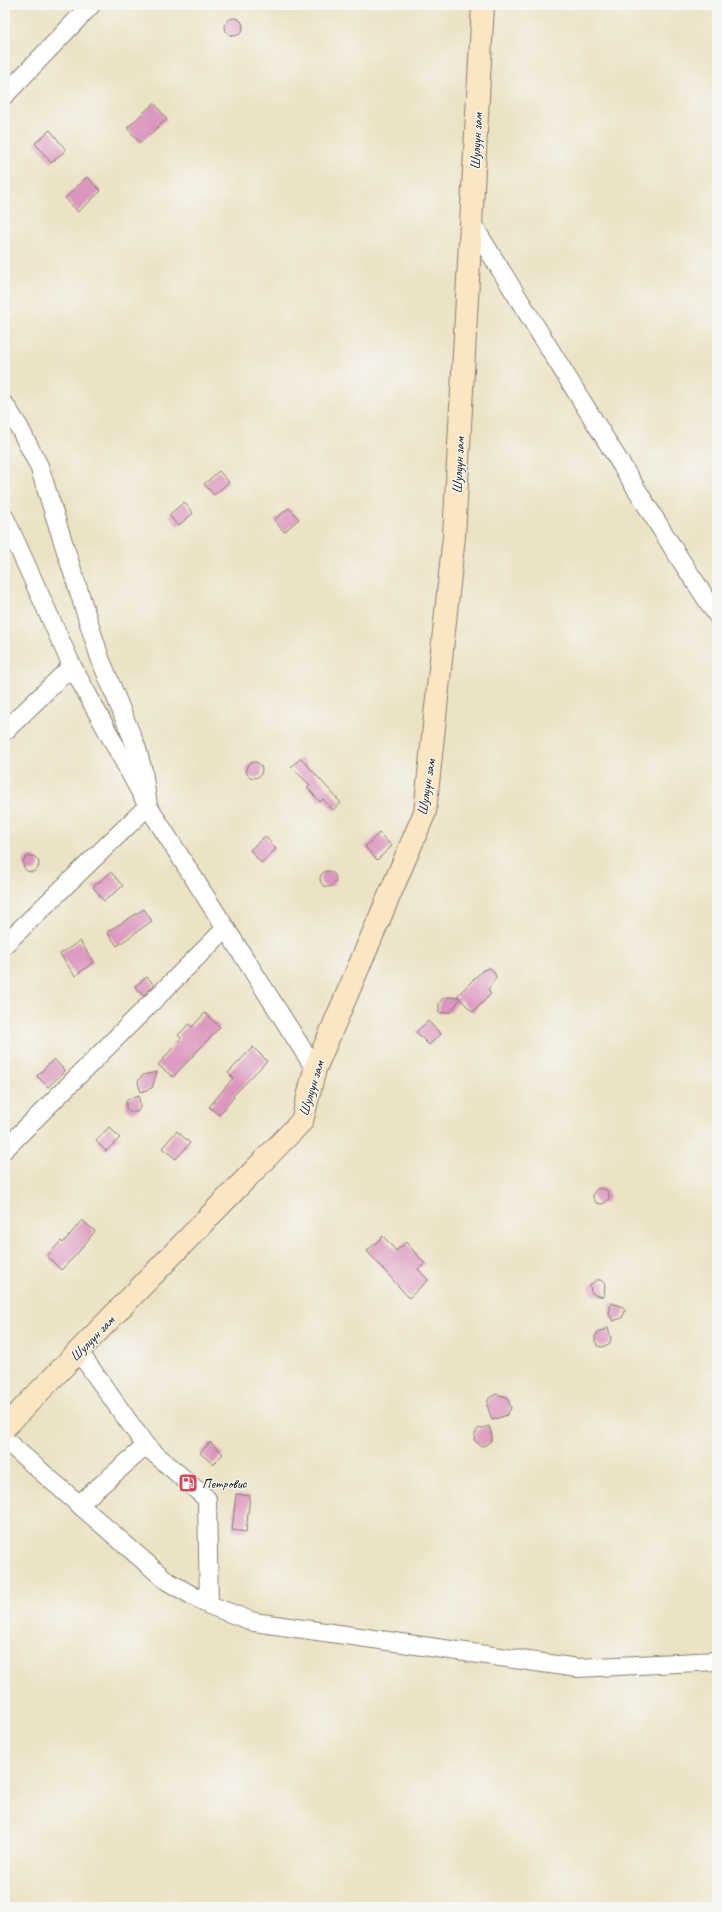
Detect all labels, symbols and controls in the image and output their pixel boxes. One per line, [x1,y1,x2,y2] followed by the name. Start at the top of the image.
[467,112,487,170] street label: Шулуун зам
[449,436,469,494] street label: Шулуун зам
[414,757,439,816] street label: Шулуун зам
[295,1058,328,1118] street label: Шулуун зам
[67,1312,119,1365] street label: Шулуун зам
[177,1472,199,1494] fuel station icon: Петровис
[202,1475,248,1492] place label: Петровис

